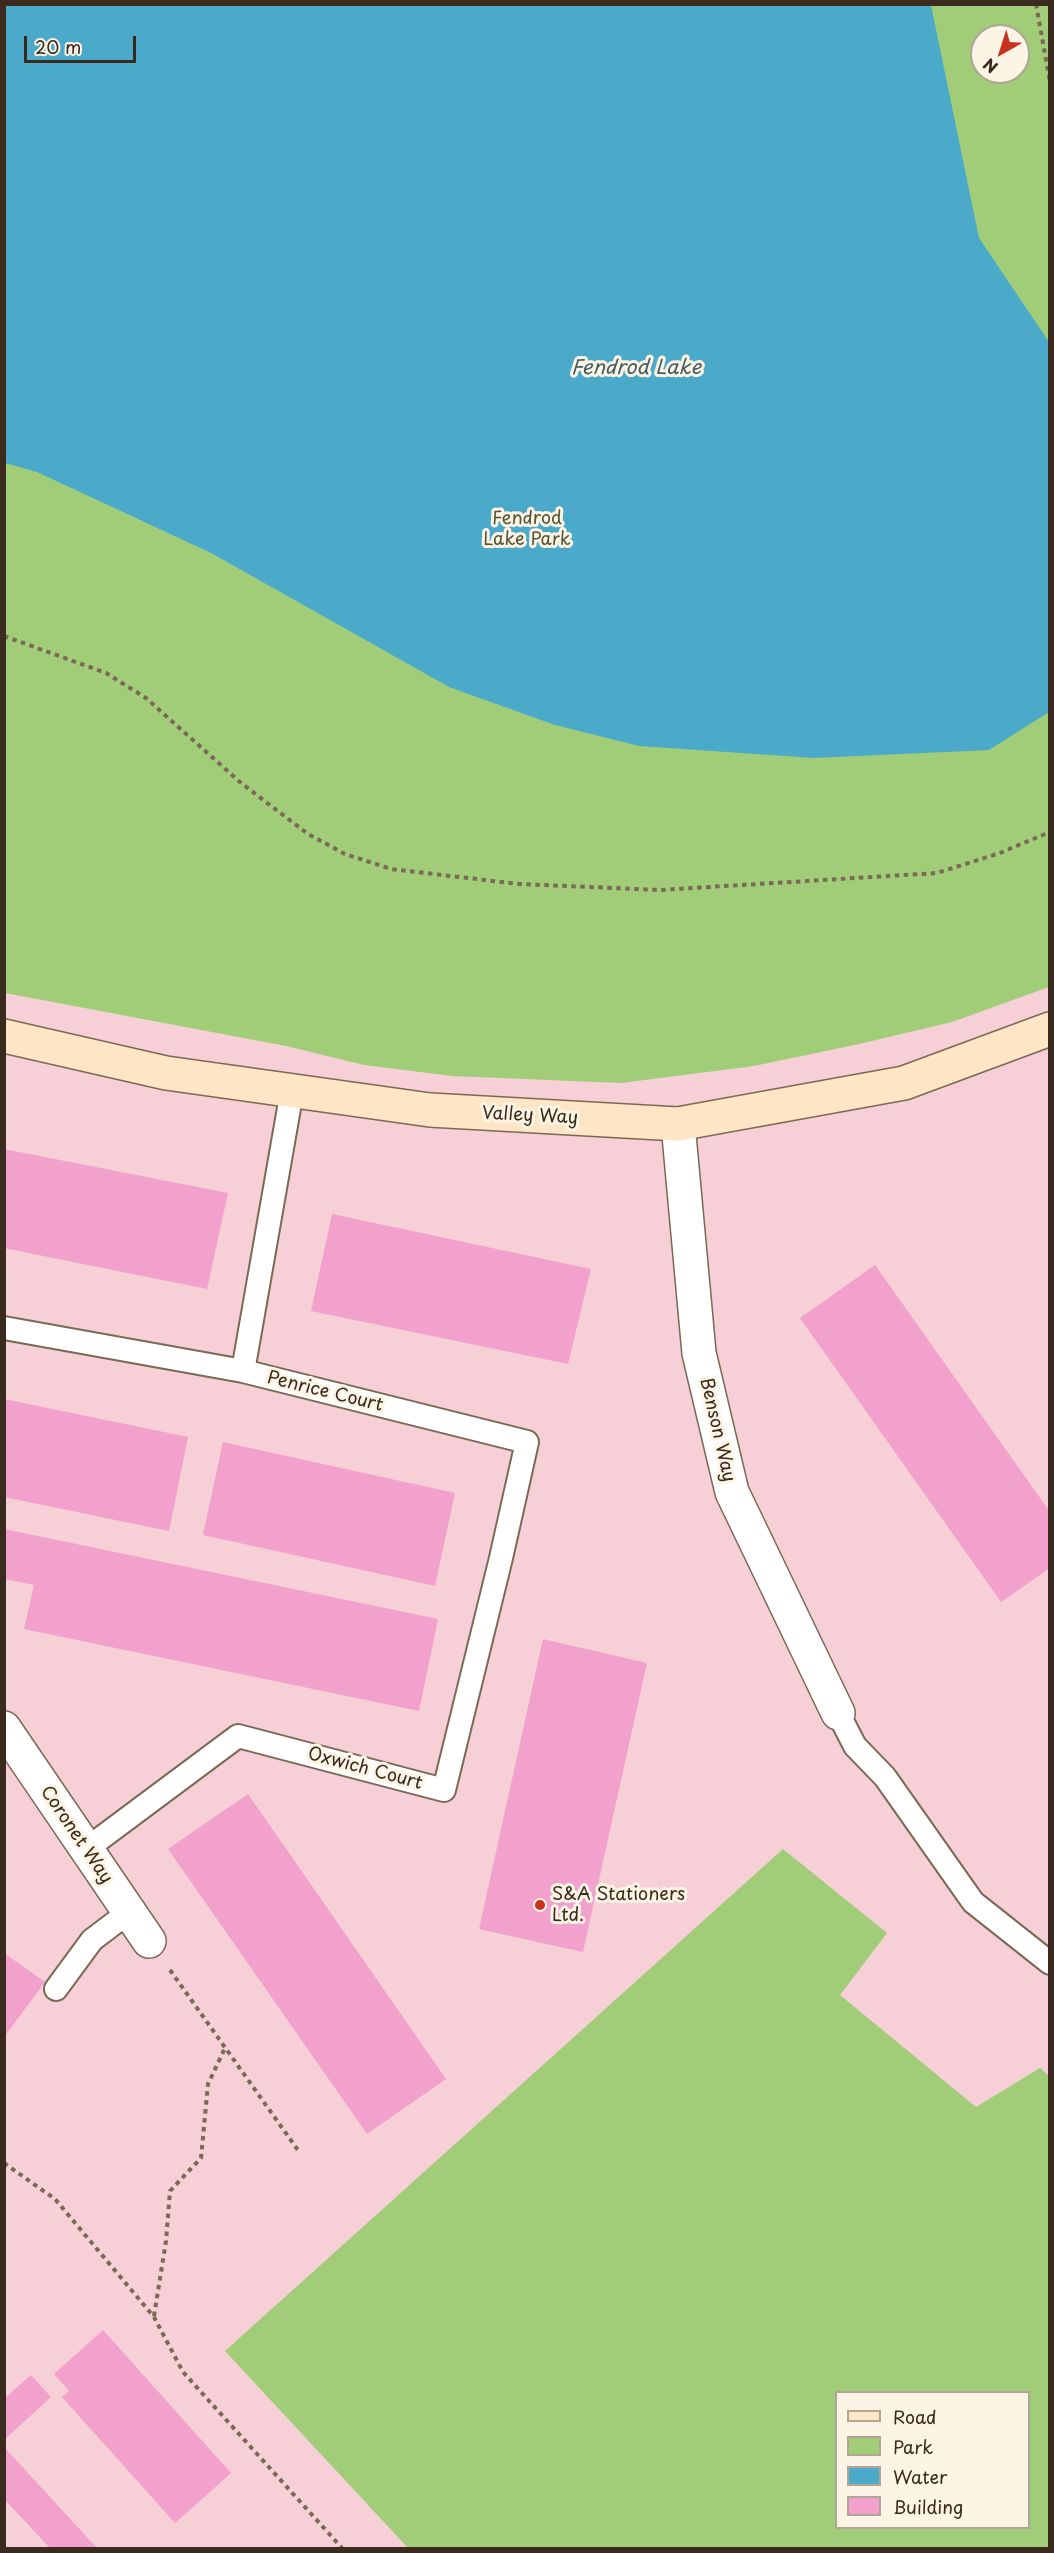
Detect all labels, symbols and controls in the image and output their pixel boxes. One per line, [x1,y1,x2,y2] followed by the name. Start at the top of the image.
[27,24,140,62] scale bar
[970,24,1030,84] north arrow
[35,33,81,60] text: 20 m
[977,53,1002,80] text: N
[571,356,701,380] water label: Fendrod Lake
[483,508,571,550] park label: Fendrod Lake Park
[481,1103,579,1129] street label: Valley Way
[265,1367,385,1417] street label: Penrice Court
[695,1376,739,1484] street label: Benson Way
[305,1743,425,1795] street label: Oxwich Court
[35,1782,117,1888] street label: Coronet Way
[552,1884,685,1926] place label: S&A Stationers Ltd.
[533,1898,547,1912] marker: S&A Stationers Ltd.
[835,2391,1030,2529] legend
[893,2403,937,2430] text: Road
[893,2433,933,2460] text: Park
[893,2463,947,2490] text: Water
[893,2493,963,2520] text: Building

